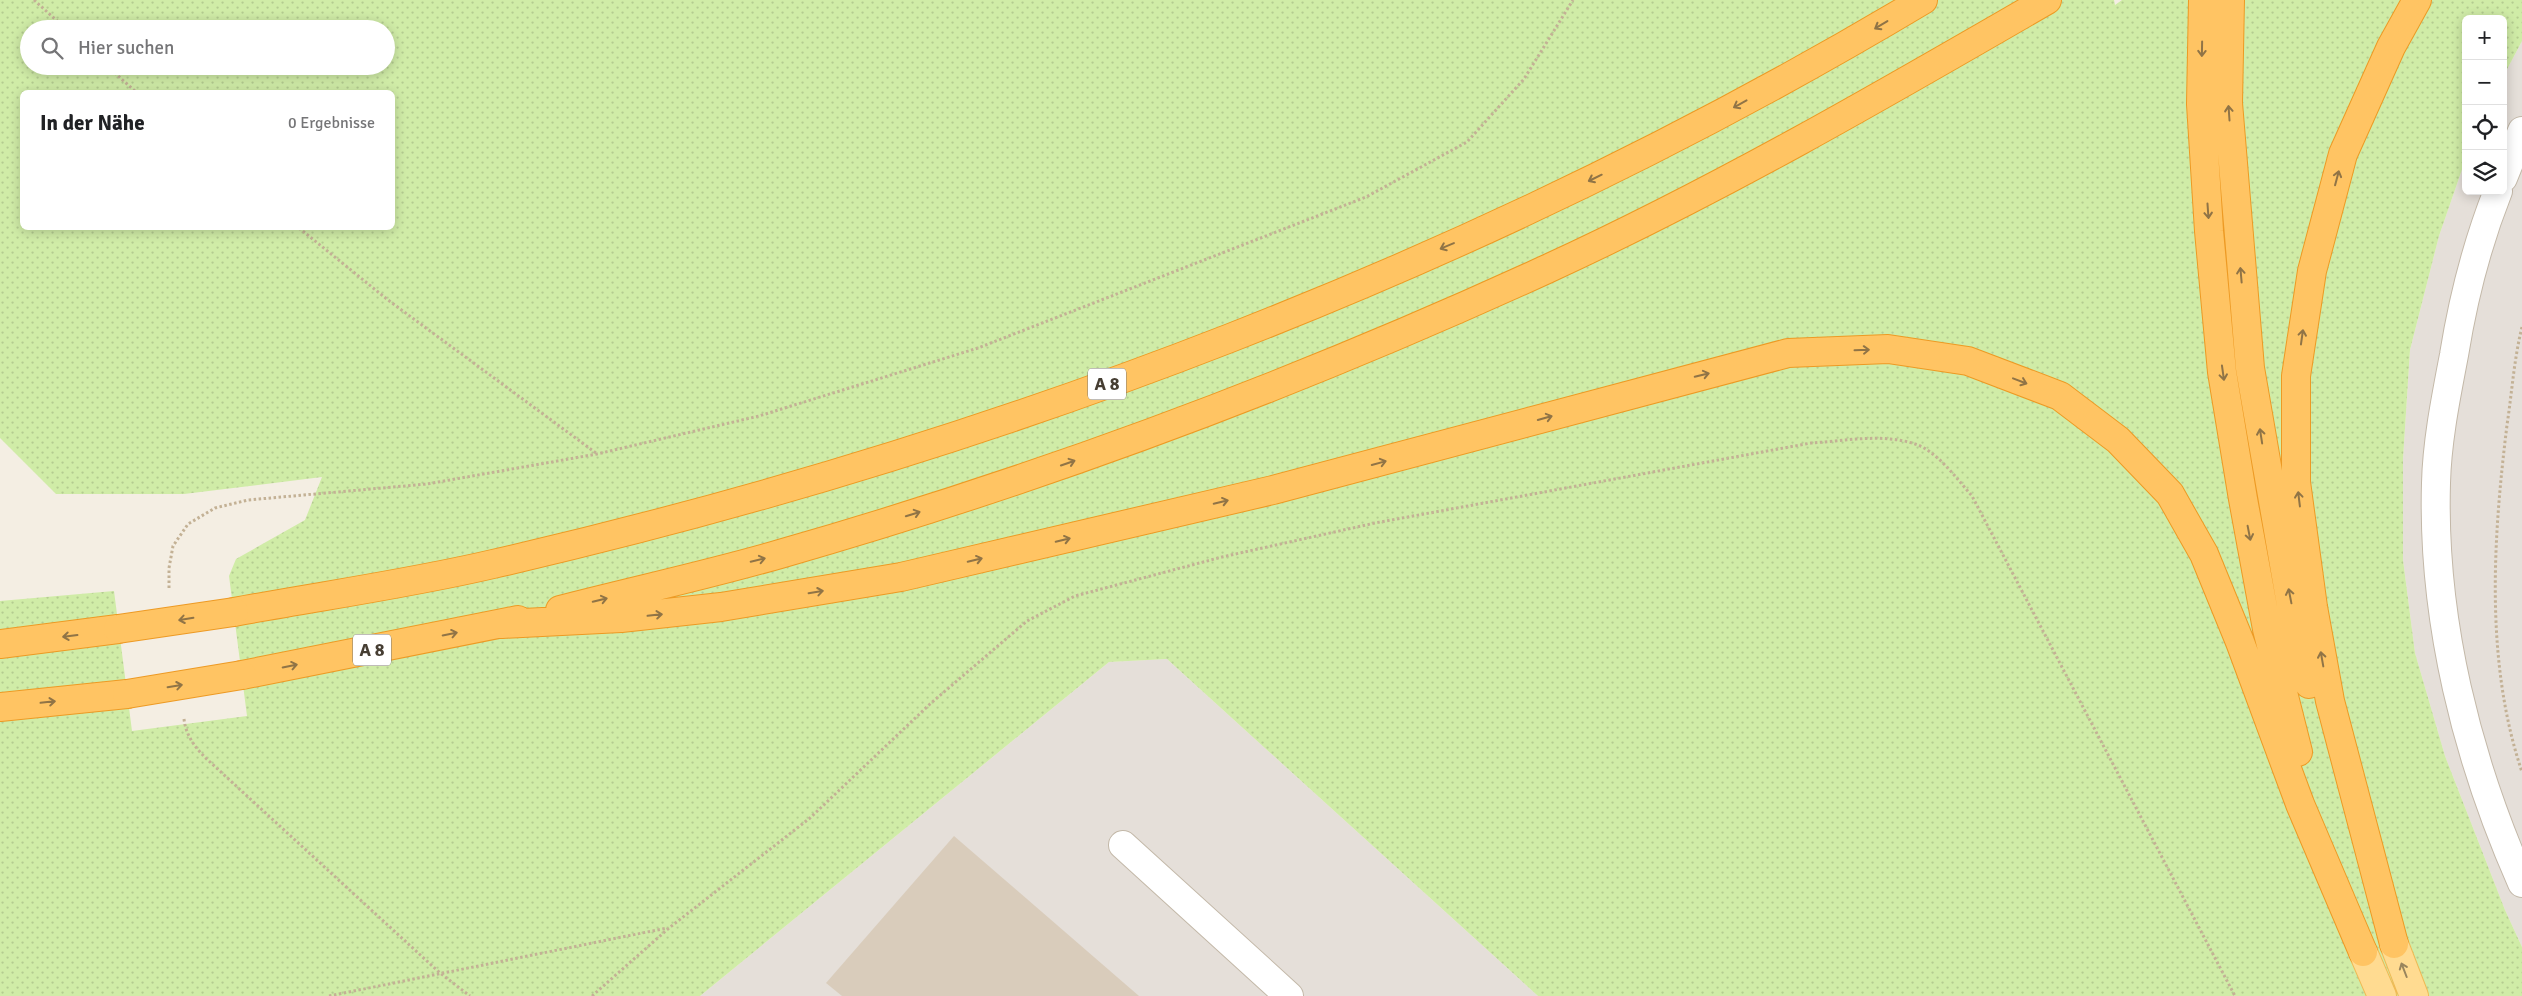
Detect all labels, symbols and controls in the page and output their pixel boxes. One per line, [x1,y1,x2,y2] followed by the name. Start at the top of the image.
[2462,15,2507,195] map controls
[2462,15,2507,60] button: +
[20,20,395,75] search box
[1875,21,1889,31] one-way arrow
[38,34,66,62] icon: search
[78,36,174,60] text: Hier suchen
[2197,40,2206,56] one-way arrow
[2462,60,2507,105] button: −
[1733,100,1747,110] one-way arrow
[2224,105,2234,121] one-way arrow
[2462,105,2507,150] button: locate
[40,110,145,136] text: In der Nähe
[288,113,375,133] text: 0 Ergebnisse
[2462,150,2507,195] button: layers
[2332,171,2342,187] one-way arrow
[1588,174,1603,183] one-way arrow
[2203,203,2212,219] one-way arrow
[1440,242,1455,251] one-way arrow
[2236,267,2246,283] one-way arrow
[2298,329,2308,345] one-way arrow
[1854,345,1870,355] one-way arrow
[2218,364,2228,380] one-way arrow
[1088,368,1126,399] road number: A 8
[1694,370,1710,379] one-way arrow
[2012,377,2027,386] one-way arrow
[1537,413,1553,423] one-way arrow
[2256,429,2266,445] one-way arrow
[1370,457,1386,467] one-way arrow
[1059,458,1075,467] one-way arrow
[2293,491,2303,507] one-way arrow
[1213,497,1229,506] one-way arrow
[905,509,921,519] one-way arrow
[2245,525,2255,541] one-way arrow
[1055,535,1071,544] one-way arrow
[749,555,765,564] one-way arrow
[967,555,983,564] one-way arrow
[808,586,824,596] one-way arrow
[2284,589,2294,605] one-way arrow
[591,595,607,604] one-way arrow
[647,610,663,620] one-way arrow
[178,614,194,624] one-way arrow
[441,629,457,639] one-way arrow
[62,631,78,641] one-way arrow
[353,634,391,666] road number: A 8
[2317,652,2327,668] one-way arrow
[282,660,298,670] one-way arrow
[167,681,183,691] one-way arrow
[40,697,56,707] one-way arrow
[2399,963,2408,978] one-way arrow

